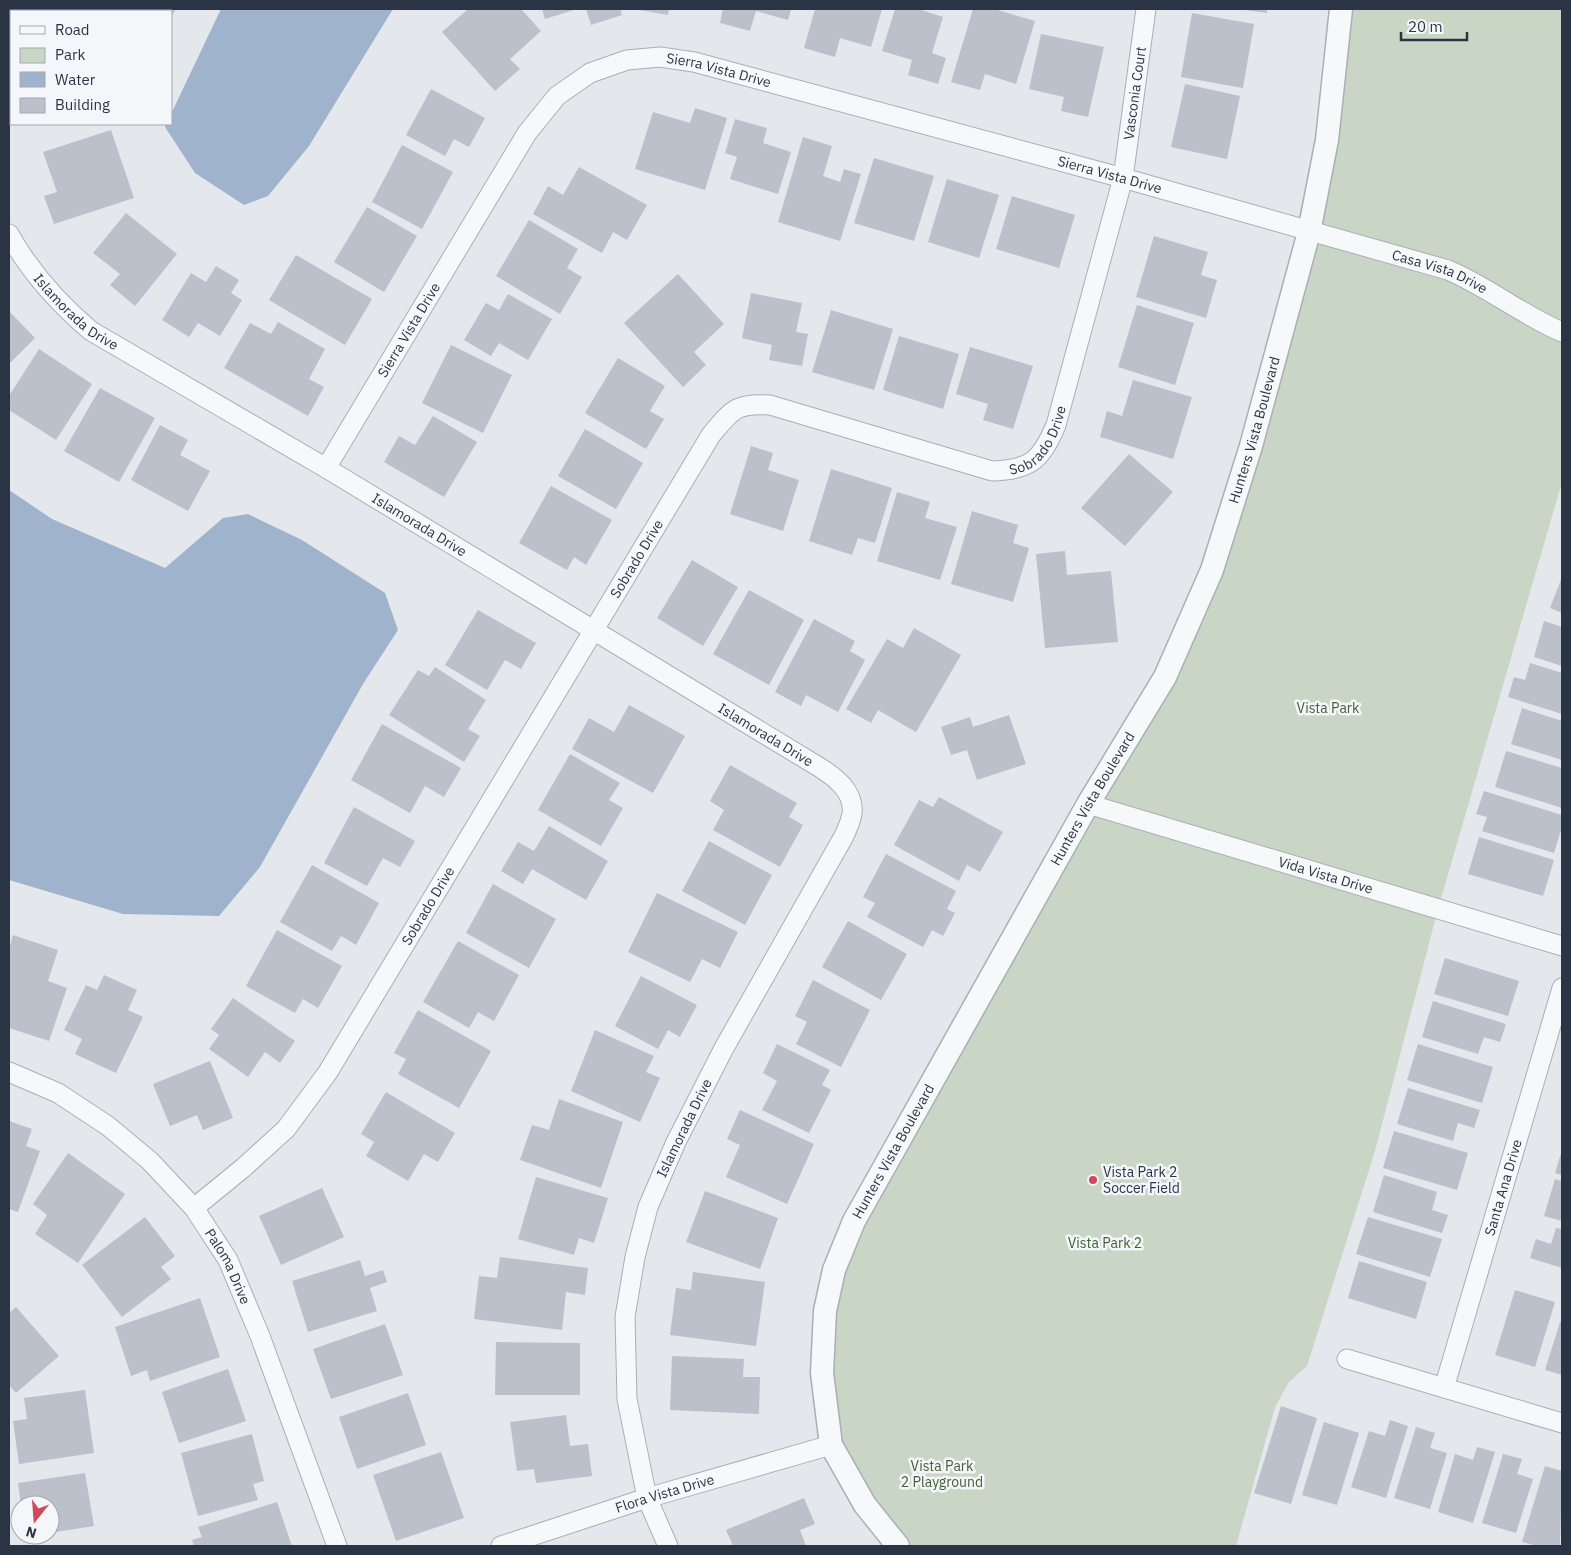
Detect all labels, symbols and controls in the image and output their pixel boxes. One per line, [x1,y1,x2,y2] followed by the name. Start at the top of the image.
[10,10,172,125] legend
[1401,10,1467,42] scale bar
[1408,17,1443,36] text: 20 m
[55,20,90,39] text: Road
[55,45,85,64] text: Park
[1119,45,1150,141] street label: Vasconia Court
[665,49,773,92] street label: Sierra Vista Drive
[55,70,96,89] text: Water
[55,95,110,114] text: Building
[1056,152,1164,198] street label: Sierra Vista Drive
[1390,246,1491,298] street label: Casa Vista Drive
[30,270,122,354] street label: Islamorada Drive
[373,279,444,381] street label: Sierra Vista Drive
[1225,355,1284,506] street label: Hunters Vista Boulevard
[1008,403,1070,479] street label: Sobrado Drive
[369,489,470,560] street label: Islamorada Drive
[606,516,667,601] street label: Sobrado Drive
[715,699,817,771] street label: Islamorada Drive
[1297,699,1360,717] park label: Vista Park
[1046,729,1139,869] street label: Hunters Vista Boulevard
[1276,852,1375,898] street label: Vida Vista Drive
[397,863,459,948] street label: Sobrado Drive
[652,1075,716,1180] street label: Islamorada Drive
[848,1081,938,1222] street label: Hunters Vista Boulevard
[1480,1137,1526,1238] street label: Santa Ana Drive
[1103,1163,1180,1197] place label: Vista Park 2 Soccer Field
[1087,1174,1099,1186] marker: Vista Park 2 Soccer Field
[201,1225,255,1307] street label: Paloma Drive
[1068,1234,1142,1252] park label: Vista Park 2
[901,1457,983,1491] park label: Vista Park 2 Playground
[613,1470,717,1517] street label: Flora Vista Drive
[10,1495,60,1545] north arrow
[24,1522,39,1543] text: N

